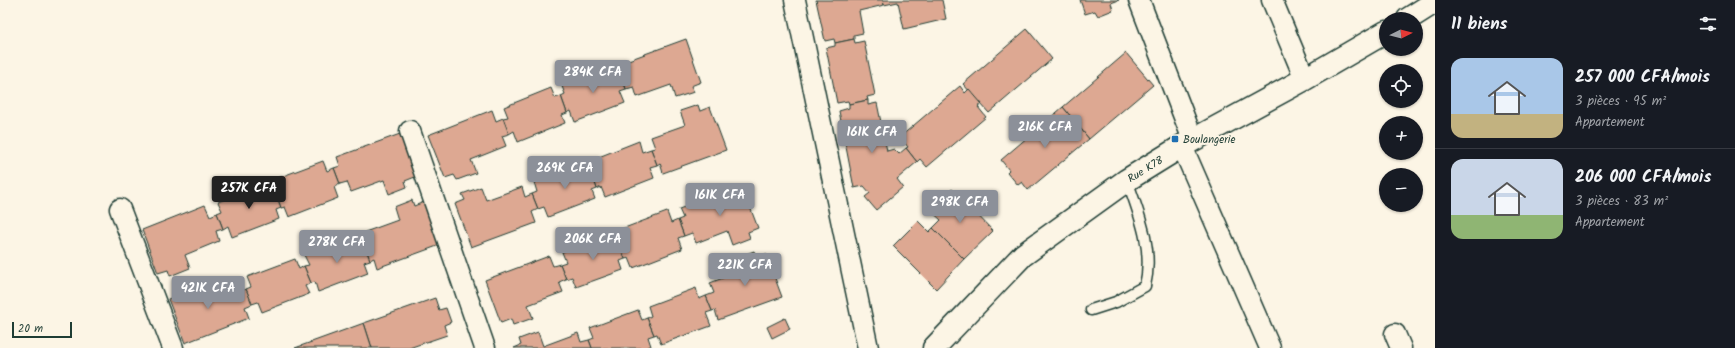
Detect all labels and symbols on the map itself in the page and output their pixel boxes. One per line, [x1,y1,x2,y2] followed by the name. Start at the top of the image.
[1379,12,1423,56] north arrow
[552,60,634,94] pin: 284K CFA
[1004,115,1086,149] pin: 216K CFA
[831,120,913,154] pin: 161K CFA
[1183,131,1235,149] place label: Boulangerie
[1170,134,1180,144] marker: Boulangerie
[1124,152,1167,188] street label: Rue K78
[524,156,606,190] pin: 269K CFA
[208,176,290,210] pin: 257K CFA
[679,183,761,217] pin: 161K CFA
[919,190,1001,224] pin: 298K CFA
[552,227,634,261] pin: 206K CFA
[296,230,378,264] pin: 278K CFA
[704,253,786,287] pin: 221K CFA
[167,276,249,310] pin: 421K CFA
[12,320,72,339] scale bar

